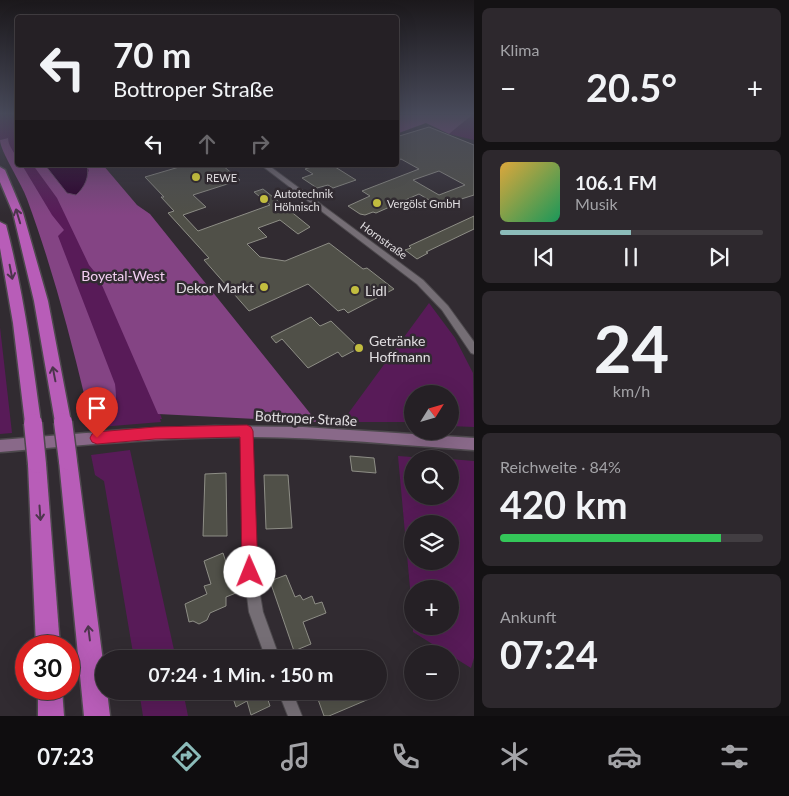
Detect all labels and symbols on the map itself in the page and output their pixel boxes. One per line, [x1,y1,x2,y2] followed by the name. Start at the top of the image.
[190,171,202,183] marker: REWE
[206,171,237,184] place label: REWE
[274,187,333,213] place label: Autotechnik Höhnisch
[258,193,270,205] marker: Autotechnik Höhnisch
[371,197,383,209] marker: Vergölst GmbH
[387,197,461,210] place label: Vergölst GmbH
[13,208,23,224] one-way arrow
[358,219,410,262] street label: Hornstraße
[7,264,16,280] one-way arrow
[81,267,165,284] park label: Boyetal-West
[176,279,254,296] place label: Dekor Markt
[258,281,270,293] marker: Dekor Markt
[365,282,387,299] place label: Lidl
[349,284,361,296] marker: Lidl
[369,332,431,365] place label: Getränke Hoffmann
[353,342,365,354] marker: Getränke Hoffmann
[49,366,59,382] one-way arrow
[404,385,459,440] north arrow
[76,387,118,438] pin
[254,407,358,429] street label: Bottroper Straße
[35,504,44,520] one-way arrow
[223,545,275,597] position arrow
[84,625,94,641] one-way arrow
[15,635,80,700] speed limit sign: 30

